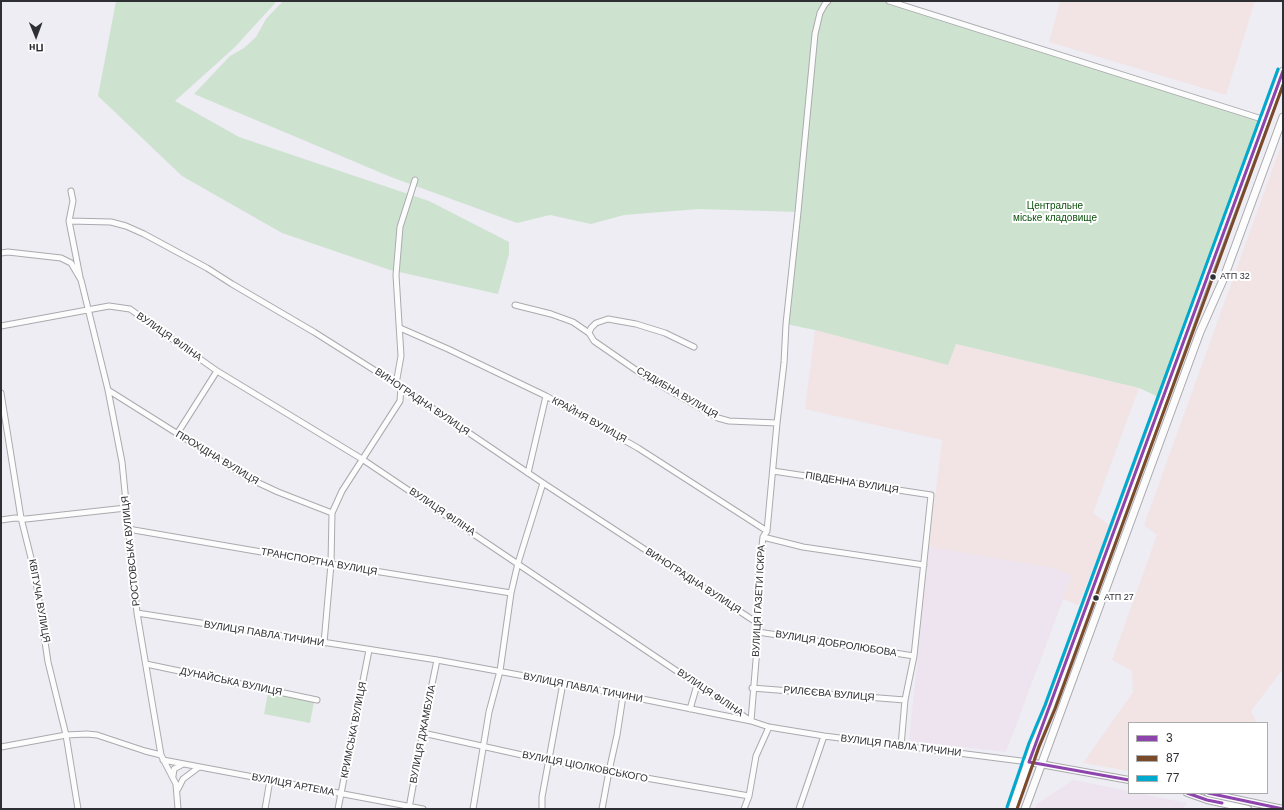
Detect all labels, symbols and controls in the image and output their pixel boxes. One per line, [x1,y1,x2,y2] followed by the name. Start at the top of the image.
[16,16,56,56] north arrow
[29,42,44,54] text: Пн
[1013,200,1097,224] park label: Центральне міське кладовище
[1208,272,1218,282] marker: АТП 32
[1220,272,1250,282] place label: АТП 32
[134,310,204,364] street label: ВУЛИЦЯ ФІЛІНА
[634,365,720,421] street label: СЯДИБНА ВУЛИЦЯ
[372,366,472,438] street label: ВИНОГРАДНА ВУЛИЦЯ
[550,394,628,446] street label: КРАЙНЯ ВУЛИЦЯ
[173,428,261,488] street label: ПРОХІДНА ВУЛИЦЯ
[804,470,900,496] street label: ПІВДЕННА ВУЛИЦЯ
[407,485,477,539] street label: ВУЛИЦЯ ФІЛІНА
[119,495,143,607] street label: РОСТОВСЬКА ВУЛИЦЯ
[750,545,768,657] street label: ВУЛИЦЯ ГАЗЕТИ ІСКРА
[260,546,378,578] street label: ТРАНСПОРТНА ВУЛИЦЯ
[643,546,743,616] street label: ВИНОГРАДНА ВУЛИЦЯ
[26,558,52,644] street label: КВІТУЧА ВУЛИЦЯ
[1091,593,1101,603] marker: АТП 27
[1104,593,1134,603] place label: АТП 27
[203,619,325,649] street label: ВУЛИЦЯ ПАВЛА ТИЧИНИ
[774,628,898,660] street label: ВУЛИЦЯ ДОБРОЛЮБОВА
[179,665,283,699] street label: ДУНАЙСЬКА ВУЛИЦЯ
[675,666,745,720] street label: ВУЛИЦЯ ФІЛІНА
[522,671,644,705] street label: ВУЛИЦЯ ПАВЛА ТИЧИНИ
[339,681,369,779] street label: КРИМСЬКА ВУЛИЦЯ
[408,684,438,784] street label: ВУЛИЦЯ ДЖАМБУЛА
[783,684,875,704] street label: РИЛЄЄВА ВУЛИЦЯ
[1128,722,1268,794] legend
[1166,731,1173,745] text: 3
[840,733,962,759] street label: ВУЛИЦЯ ПАВЛА ТИЧИНИ
[521,749,649,785] street label: ВУЛИЦЯ ЦІОЛКОВСЬКОГО
[1166,751,1179,765] text: 87
[251,771,335,799] street label: ВУЛИЦЯ АРТЕМА
[1166,771,1179,785] text: 77

